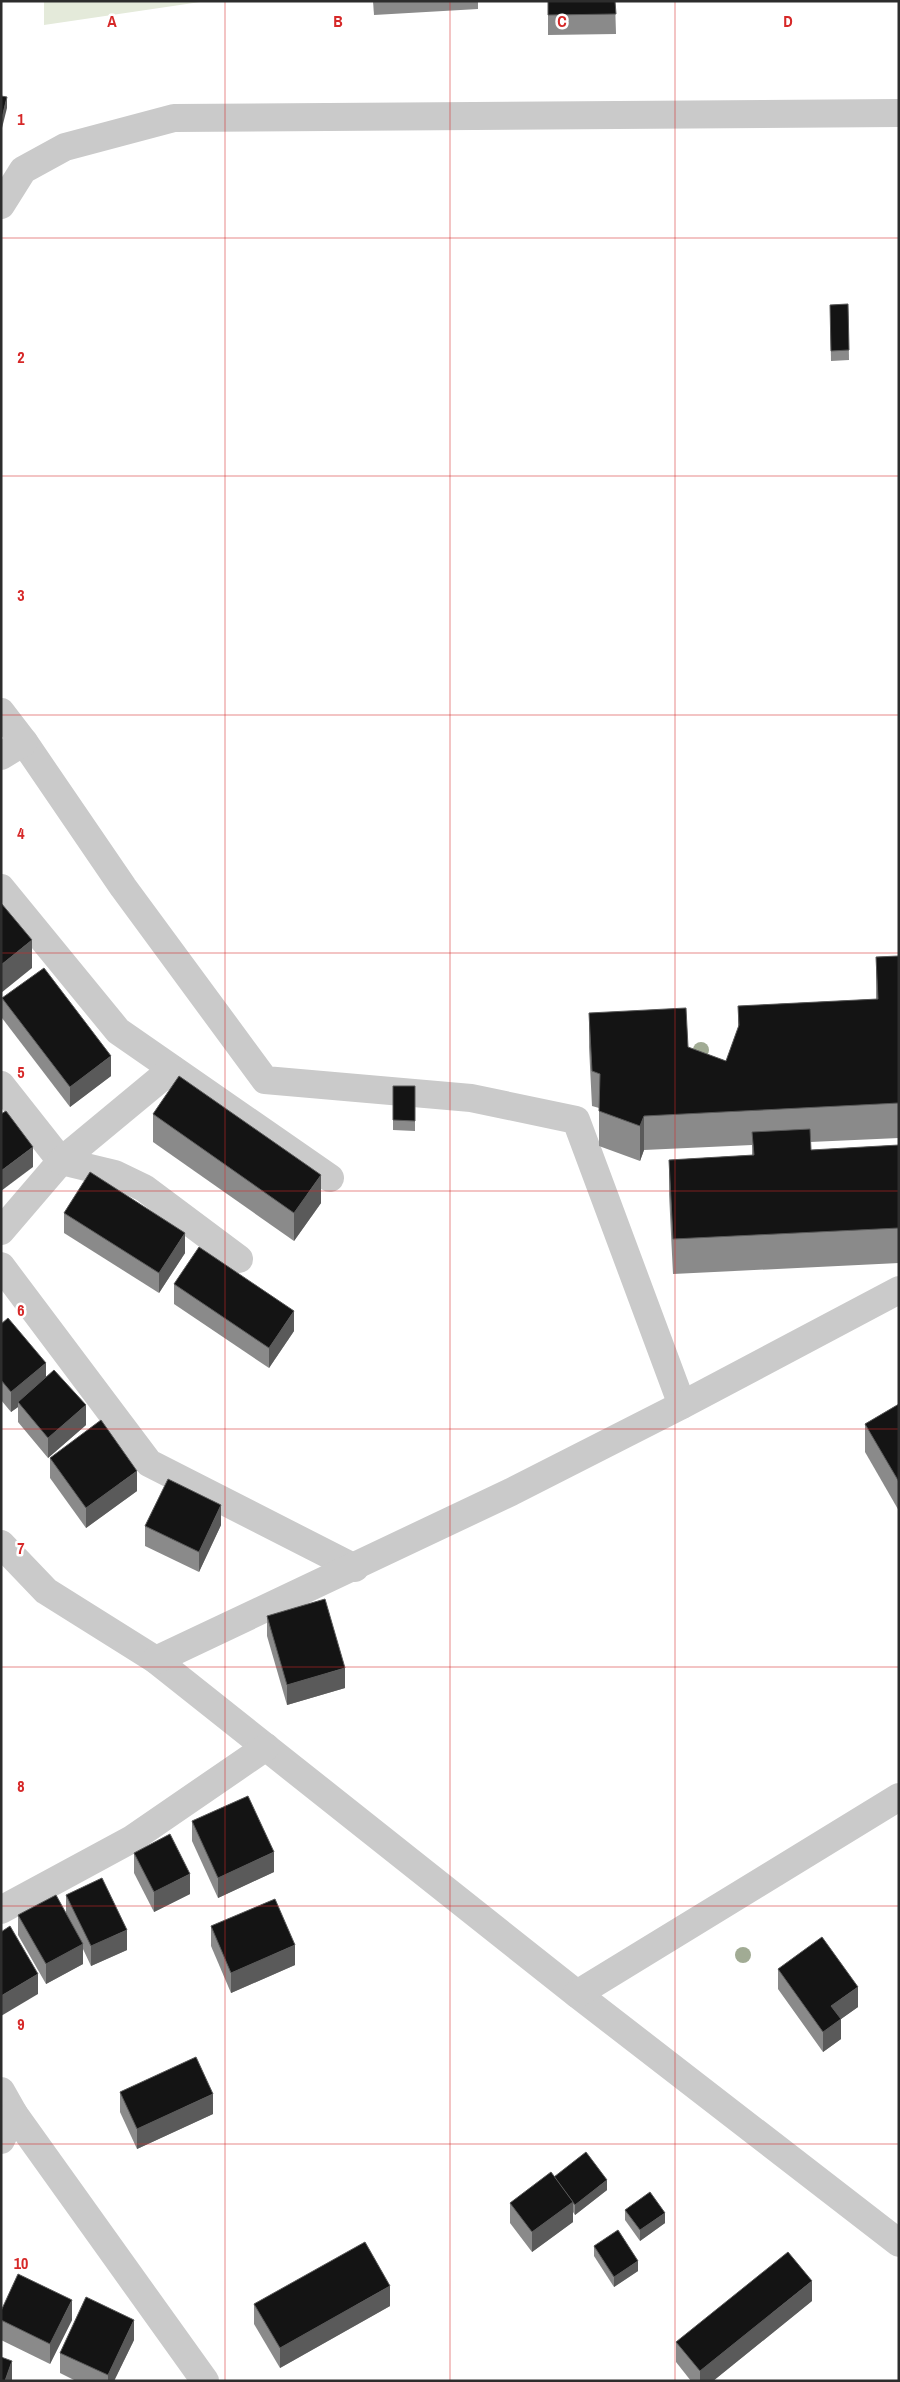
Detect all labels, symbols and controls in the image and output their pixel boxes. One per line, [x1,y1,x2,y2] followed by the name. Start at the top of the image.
[107,10,117,32] text: A
[333,10,343,32] text: B
[557,10,567,32] text: C
[783,10,793,32] text: D
[17,108,25,130] text: 1
[17,346,25,368] text: 2
[17,584,25,606] text: 3
[17,822,25,844] text: 4
[17,1061,25,1083] text: 5
[17,1299,25,1321] text: 6
[17,1537,25,1559] text: 7
[17,1775,25,1797] text: 8
[17,2013,25,2035] text: 9
[14,2252,28,2274] text: 10

